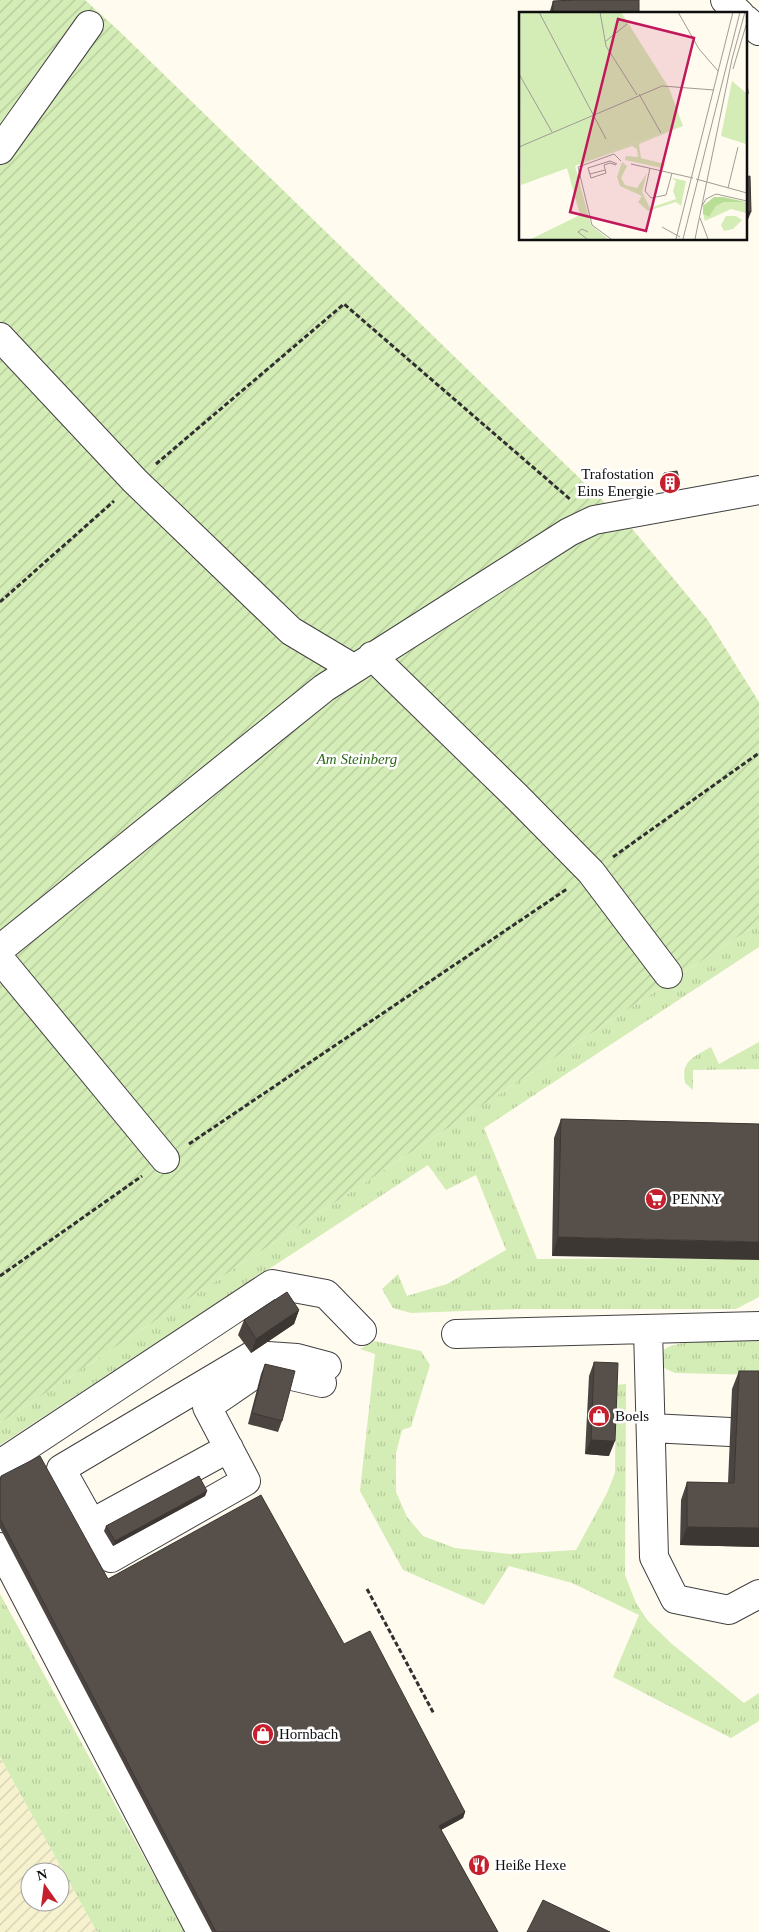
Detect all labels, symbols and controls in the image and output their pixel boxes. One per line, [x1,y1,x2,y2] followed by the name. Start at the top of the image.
[519,12,746,240] inset map
[577,466,654,499] place label: Trafostation Eins Energie
[658,471,682,495] building icon: Trafostation Eins Energie
[316,751,398,767] park label: Am Steinberg
[644,1187,668,1211] supermarket icon: PENNY
[672,1191,722,1207] place label: PENNY
[587,1404,611,1428] shop icon: Boels
[615,1408,649,1424] place label: Boels
[251,1722,275,1746] shop icon: Hornbach
[279,1726,339,1742] place label: Hornbach
[467,1853,491,1877] restaurant icon: Heiße Hexe
[495,1857,567,1873] place label: Heiße Hexe
[20,1862,70,1912] north arrow
[35,1866,49,1883] text: N

